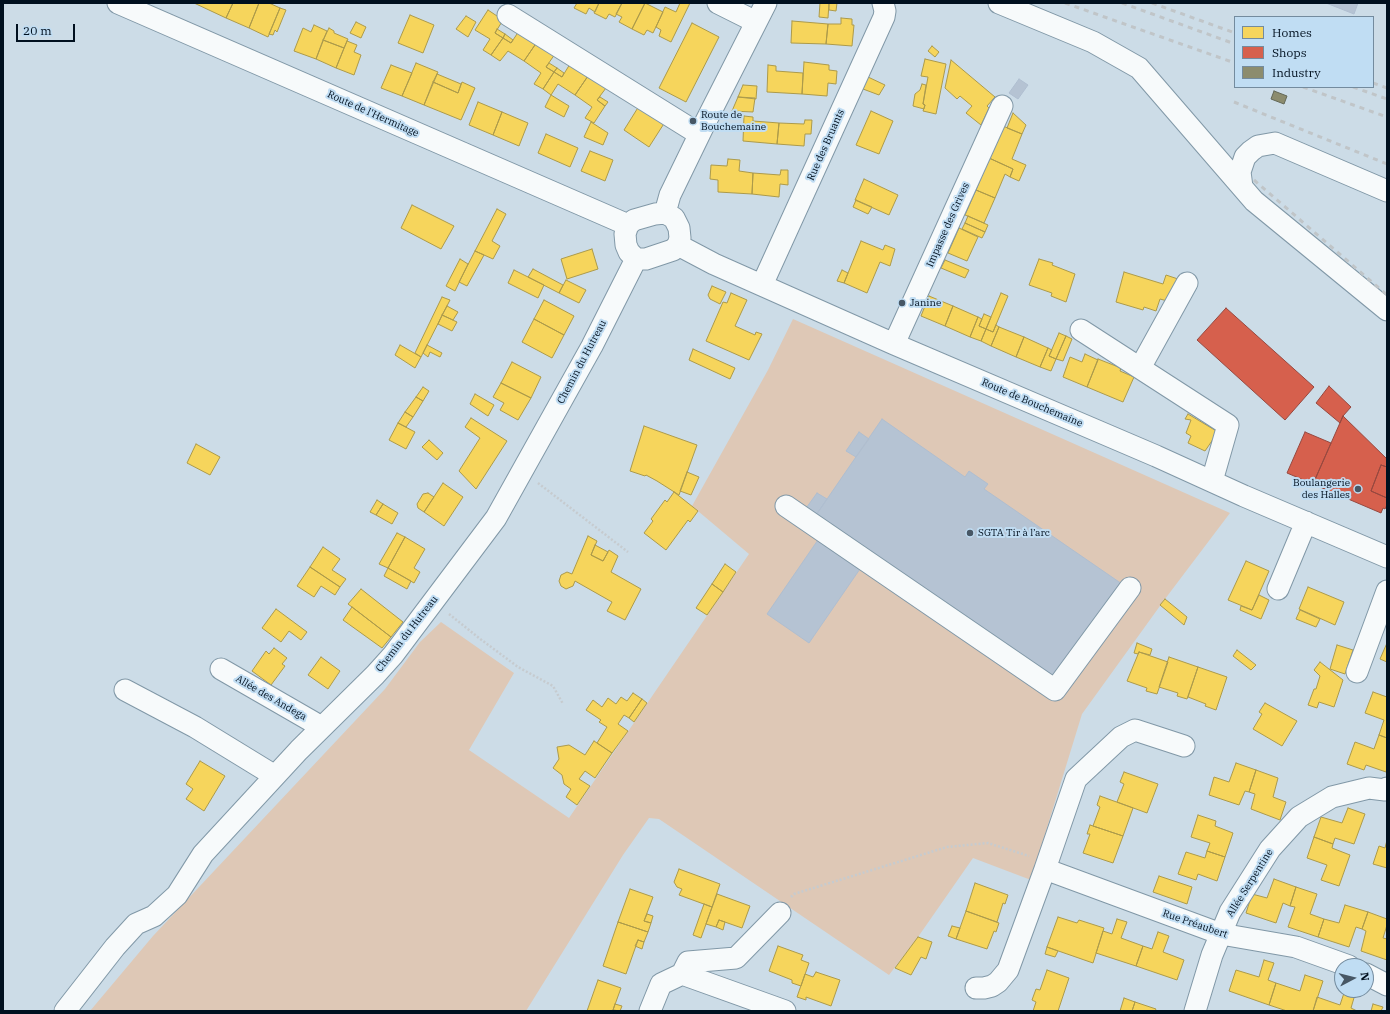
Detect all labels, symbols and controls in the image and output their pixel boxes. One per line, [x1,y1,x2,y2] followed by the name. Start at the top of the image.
[18,16,77,42] scale bar
[1234,16,1374,88] legend
[23,23,52,38] text: 20 m
[1272,25,1312,40] text: Homes
[1272,45,1307,60] text: Shops
[1272,65,1321,80] text: Industry
[325,88,421,140] street label: Route de l'Hermitage
[805,107,847,183] street label: Rue des Bruants
[701,109,766,132] place label: Route de Bouchemaine
[688,116,698,126] marker: Route de Bouchemaine
[924,181,972,269] street label: Impasse des Grives
[910,297,941,309] place label: Janine
[897,298,907,308] marker: Janine
[555,318,609,406] street label: Chemin du Hutreau
[980,376,1084,430] street label: Route de Bouchemaine
[1293,477,1350,500] place label: Boulangerie des Halles
[1353,484,1363,494] marker: Boulangerie des Halles
[978,527,1050,539] place label: SGTA Tir à l’arc
[965,528,975,538] marker: SGTA Tir à l’arc
[374,594,440,674] street label: Chemin du Hutreau
[233,673,309,723] street label: Allée des Andega
[1224,847,1276,919] street label: Allée Serpentine
[1161,907,1229,941] street label: Rue Préaubert
[1334,958,1374,998] north arrow
[1357,971,1372,982] text: N

